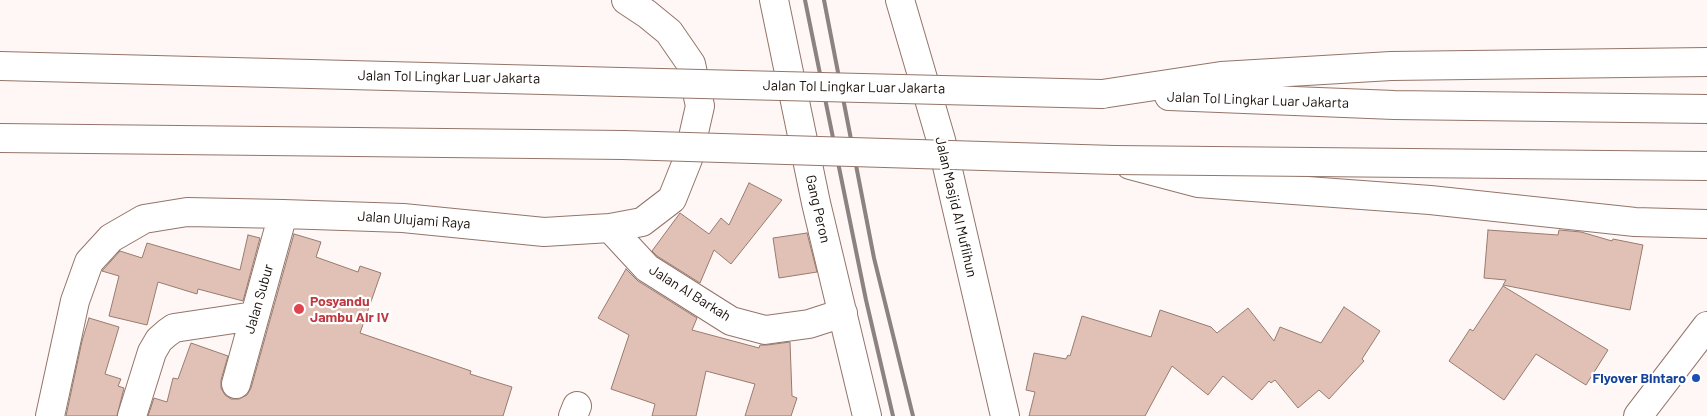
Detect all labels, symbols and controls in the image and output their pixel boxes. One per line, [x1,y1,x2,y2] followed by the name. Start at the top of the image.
[358,67,540,87] street label: Jalan Tol Lingkar Luar Jakarta
[763,77,945,97] street label: Jalan Tol Lingkar Luar Jakarta
[1167,88,1349,112] street label: Jalan Tol Lingkar Luar Jakarta
[932,135,980,279] street label: Jalan Masjid Al Muflihun
[802,173,834,245] street label: Gang Peron
[357,208,471,232] street label: Jalan Ulujami Raya
[646,261,734,325] street label: Jalan Al Barkah
[241,262,277,336] street label: Jalan Subur
[310,293,389,326] place label: Posyandu Jambu Air IV
[292,302,306,316] marker: Posyandu Jambu Air IV
[1593,370,1686,386] place label: Flyover Bintaro
[1690,372,1702,384] marker: Flyover Bintaro

